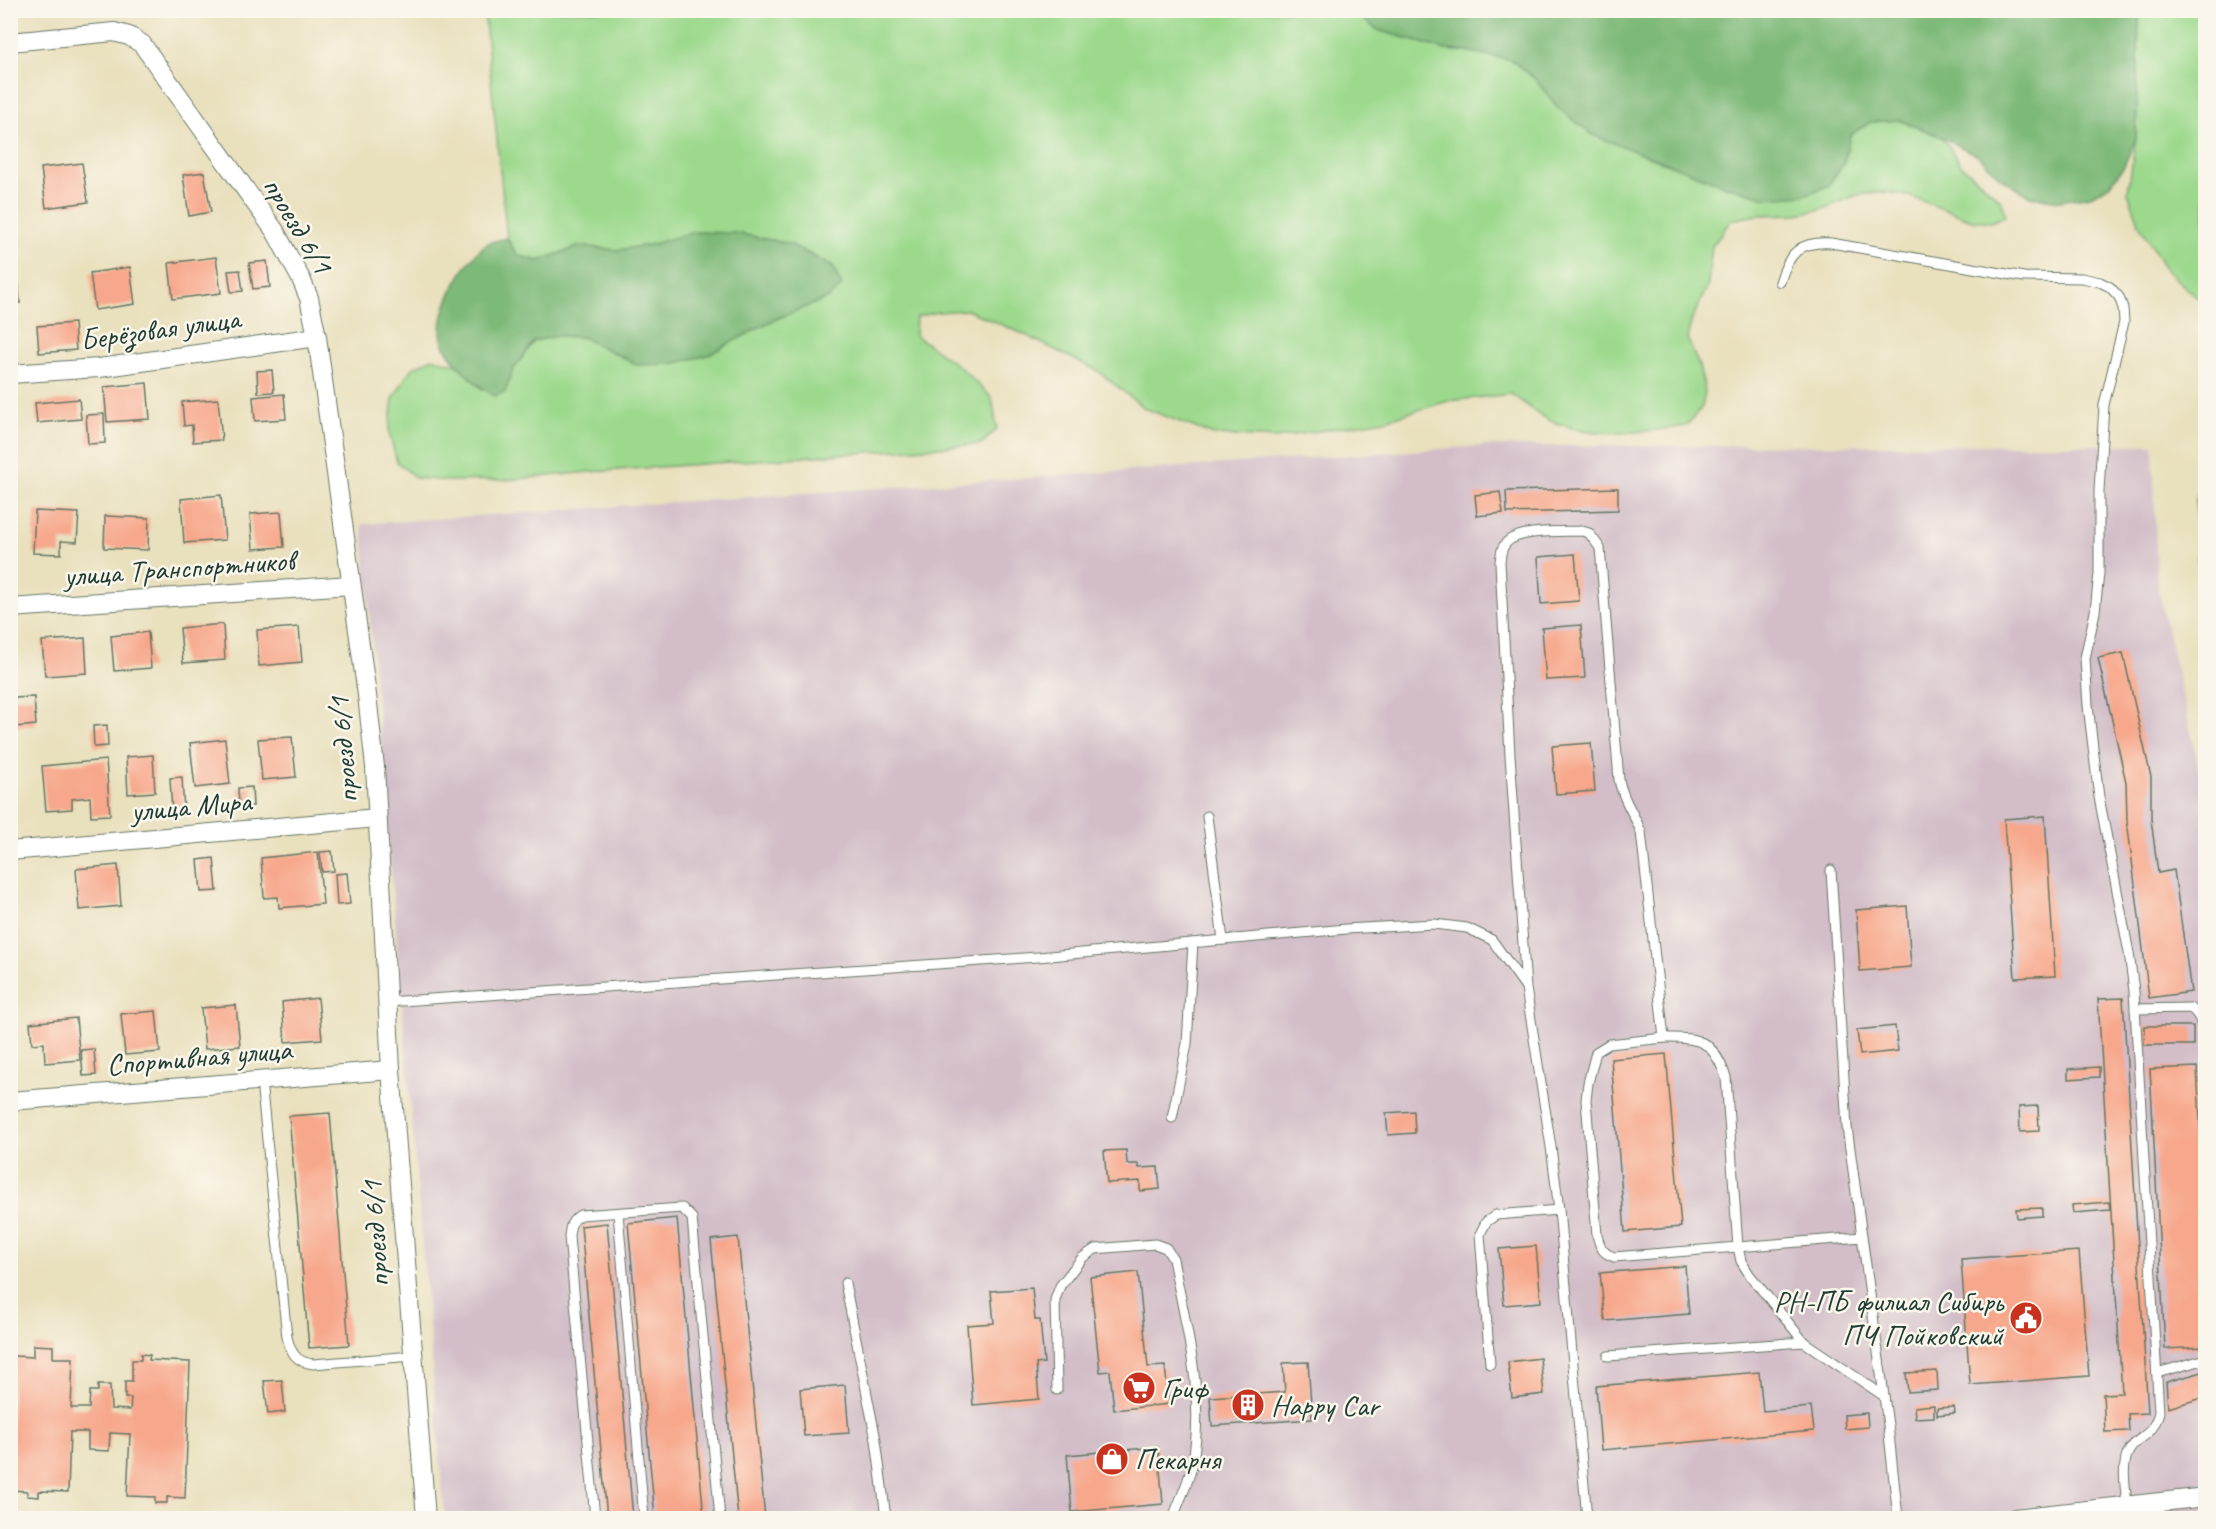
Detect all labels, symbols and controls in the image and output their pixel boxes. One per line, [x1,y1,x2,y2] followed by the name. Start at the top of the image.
[254,170,342,282] street label: проезд 6/1
[78,299,245,359] street label: Берёзовая улица
[61,541,301,595] street label: улица Транспортников
[319,694,367,805] street label: проезд 6/1
[127,782,255,830] street label: улица Мира
[105,1030,295,1084] street label: Спортивная улица
[352,1178,398,1288] street label: проезд 6/1
[1774,1282,2005,1354] place label: РН-ПБ филиал Сибирь ПЧ Пойковский
[2008,1300,2044,1336] public building icon: РН-ПБ филиал Сибирь ПЧ Пойковский
[1162,1369,1210,1407] place label: Гриф
[1121,1370,1157,1406] supermarket icon: Гриф
[1271,1386,1382,1424] place label: Happy Car
[1230,1387,1266,1423] building icon: Happy Car
[1135,1440,1223,1478] place label: Пекарня
[1094,1441,1130,1477] shop icon: Пекарня

